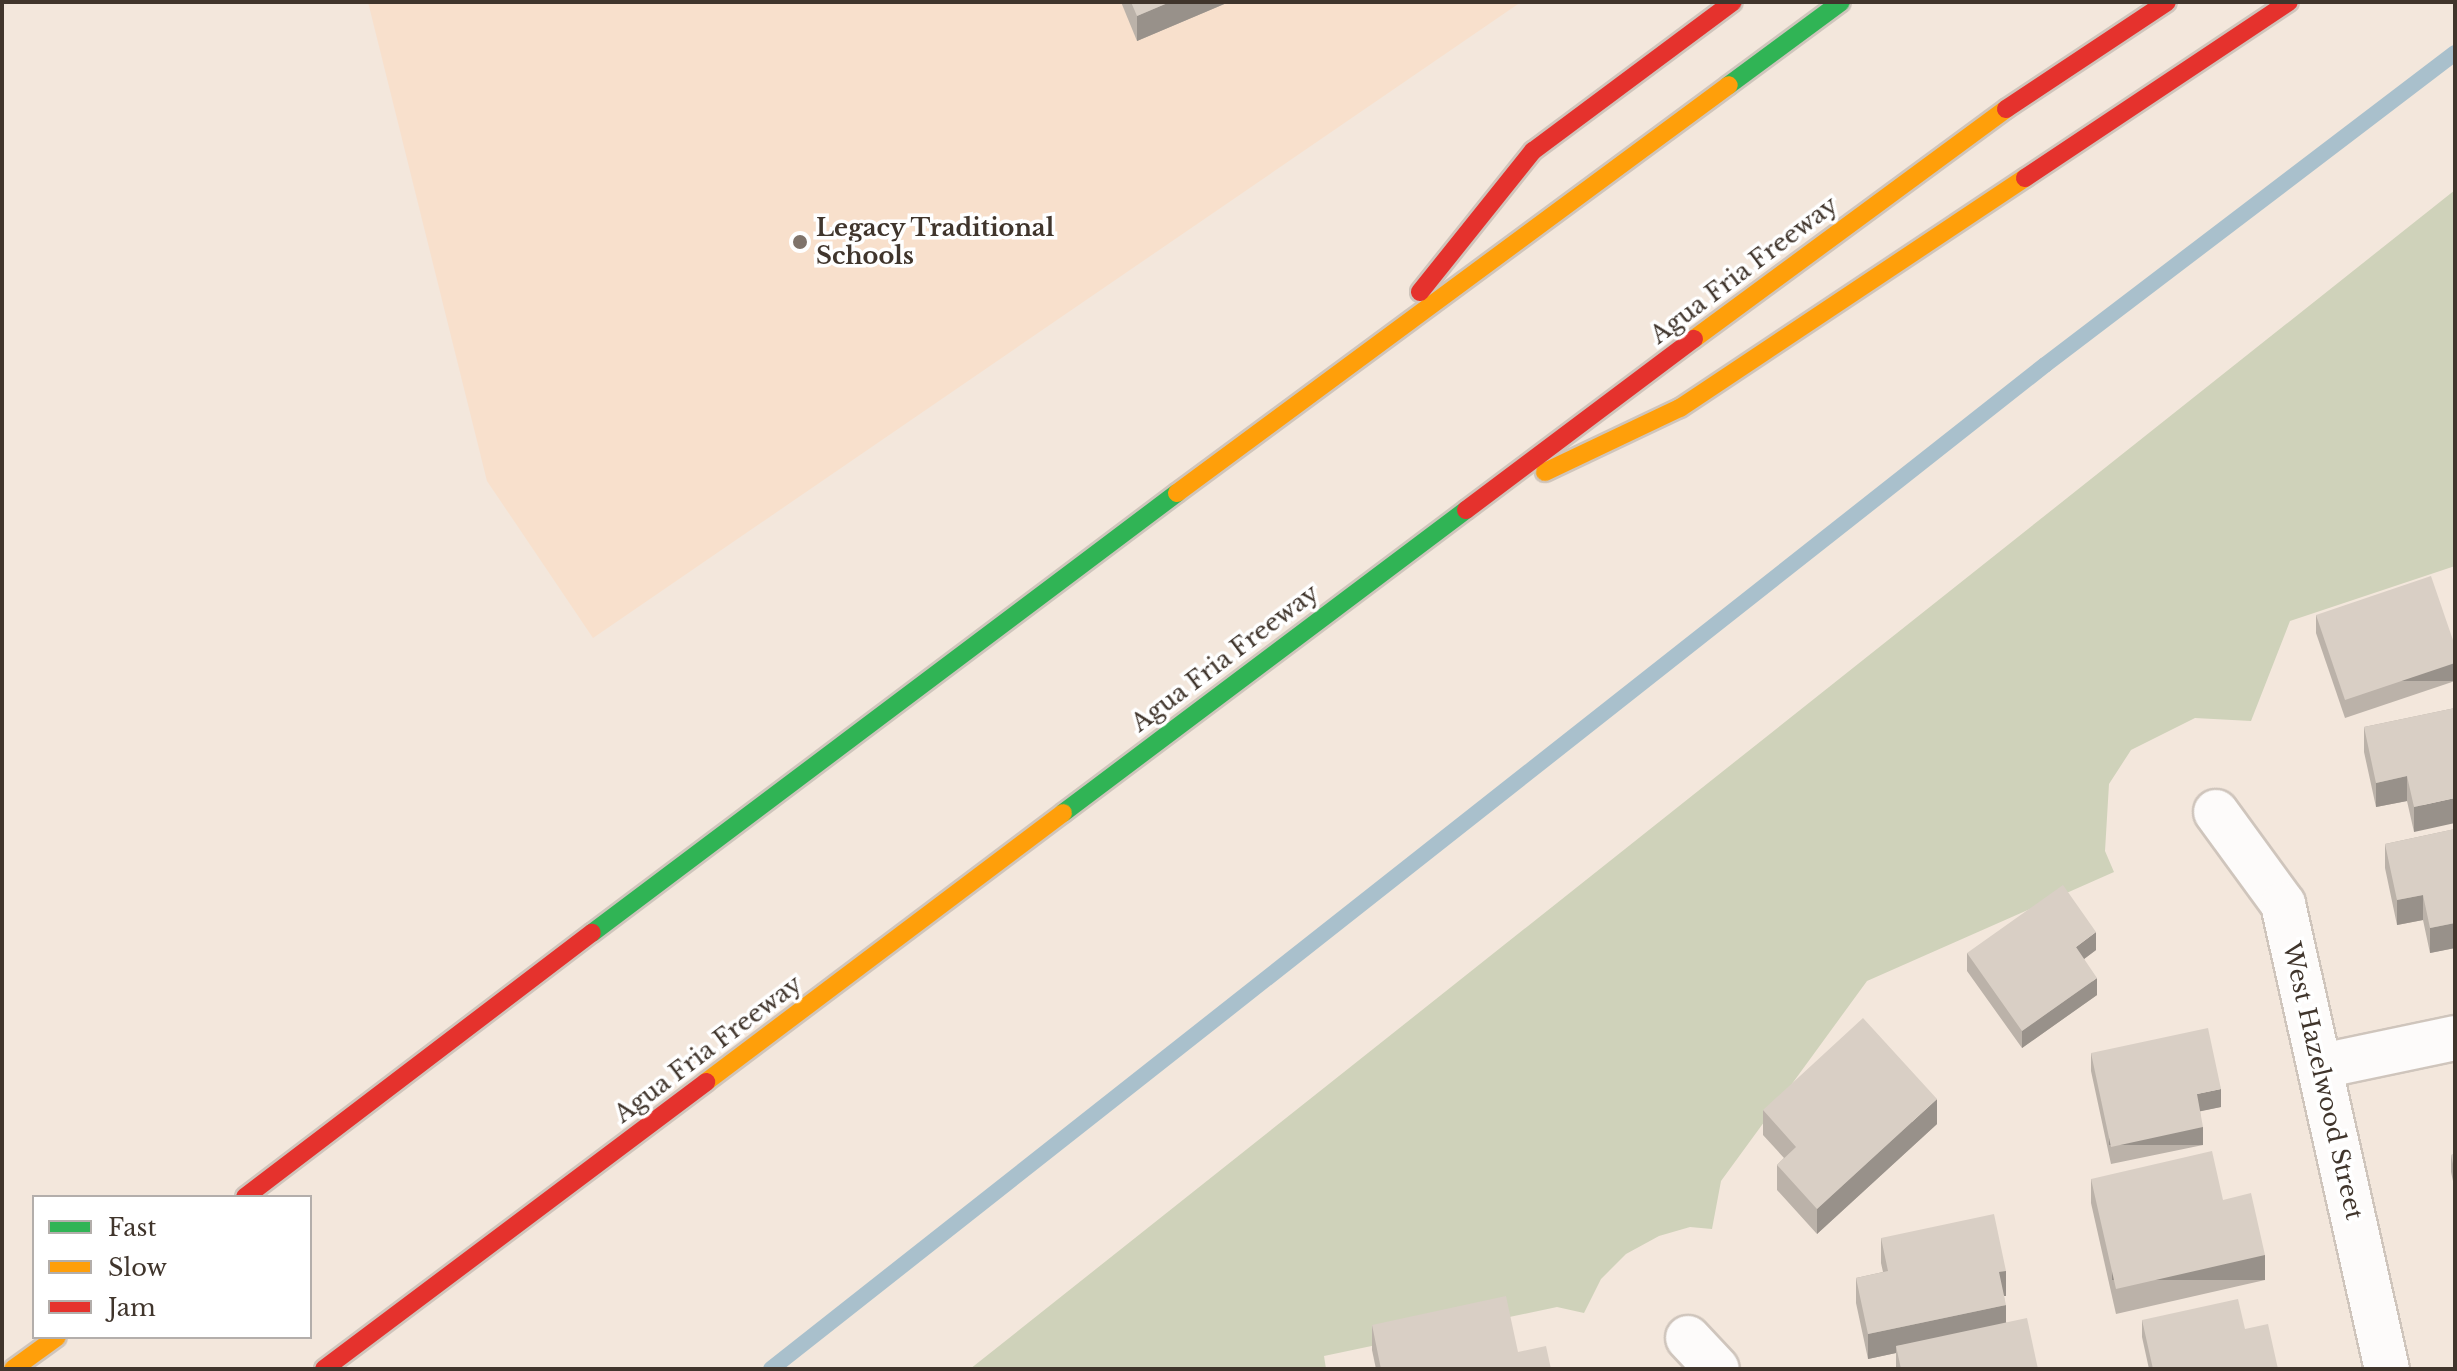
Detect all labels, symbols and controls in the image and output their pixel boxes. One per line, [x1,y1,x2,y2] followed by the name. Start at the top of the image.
[1645,190,1843,350] street label: Agua Fria Freeway
[816,214,1056,270] place label: Legacy Traditional Schools
[791,233,809,251] marker: Legacy Traditional Schools
[1126,578,1324,738] street label: Agua Fria Freeway
[2277,939,2369,1223] street label: West Hazelwood Street
[609,969,807,1129] street label: Agua Fria Freeway
[32,1195,312,1339] legend
[108,1213,156,1242] text: Fast
[108,1253,167,1282] text: Slow
[108,1293,156,1322] text: Jam

